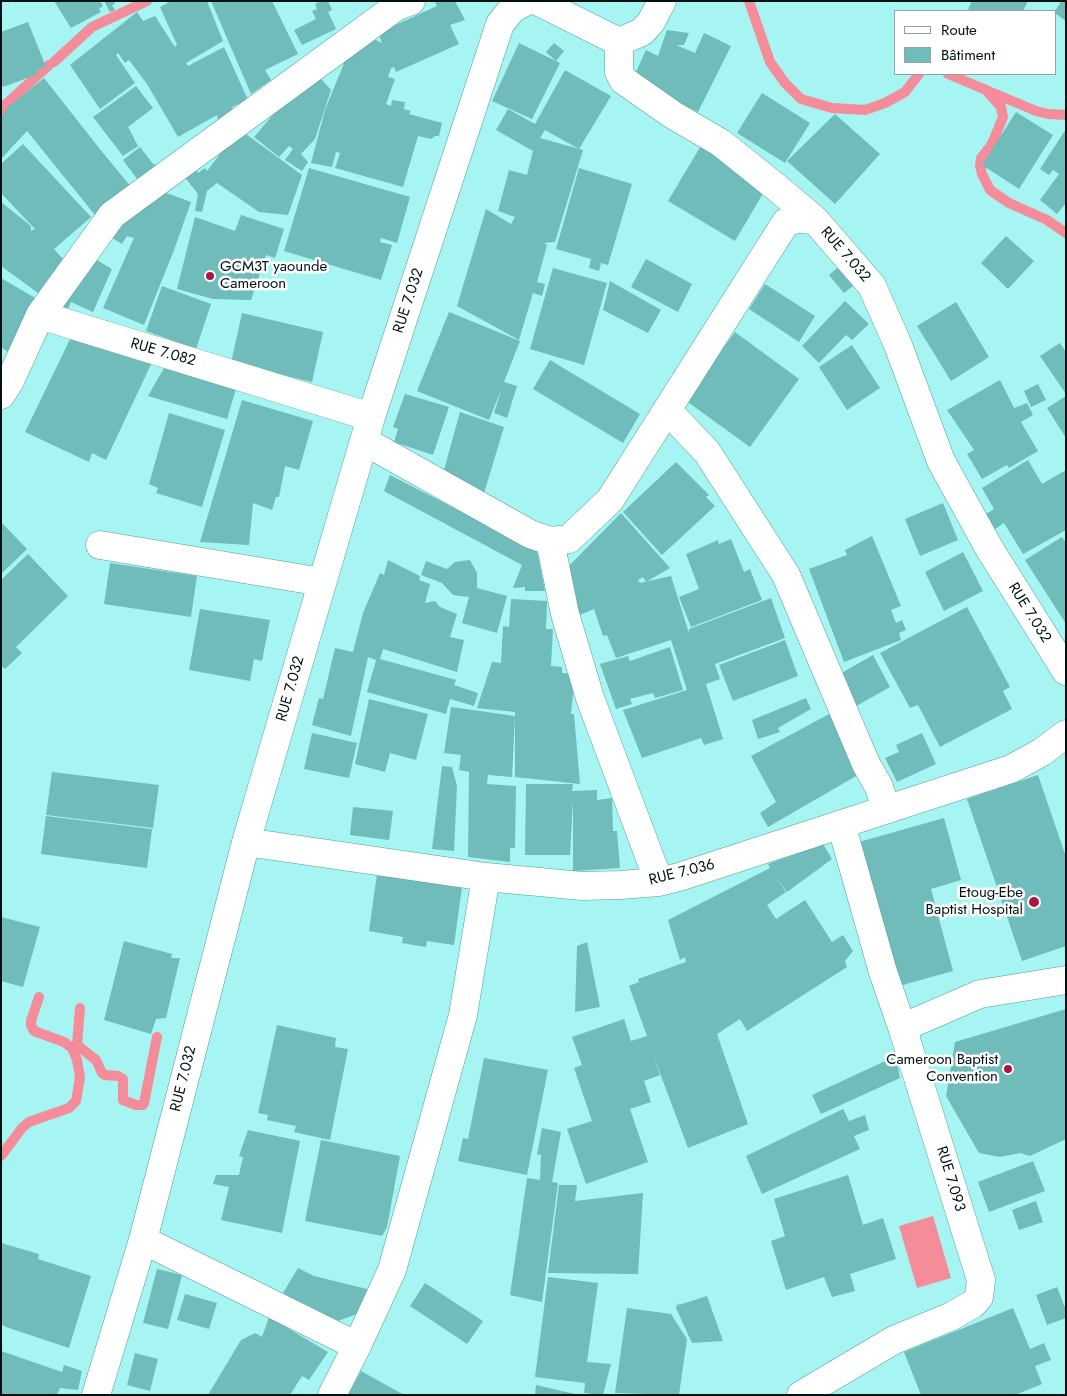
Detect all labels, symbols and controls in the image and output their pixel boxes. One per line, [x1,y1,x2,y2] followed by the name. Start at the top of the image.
[894,10,1057,75] legend
[941,19,977,41] text: Route
[941,44,995,66] text: Bâtiment
[816,224,874,286] street label: RUE 7.032
[220,258,327,293] place label: GCM3T yaounde Cameroon
[390,266,428,336] street label: RUE 7.032
[204,270,216,282] marker: GCM3T yaounde Cameroon
[128,335,198,371] street label: RUE 7.082
[1004,580,1054,646] street label: RUE 7.032
[273,654,309,724] street label: RUE 7.032
[647,856,717,890] street label: RUE 7.036
[926,884,1023,919] place label: Etoug-Ebe Baptist Hospital
[1027,895,1041,909] marker: Etoug-Ebe Baptist Hospital
[167,1044,201,1114] street label: RUE 7.032
[886,1051,998,1086] place label: Cameroon Baptist Convention
[1002,1063,1014,1075] marker: Cameroon Baptist Convention
[932,1144,968,1214] street label: RUE 7.093

